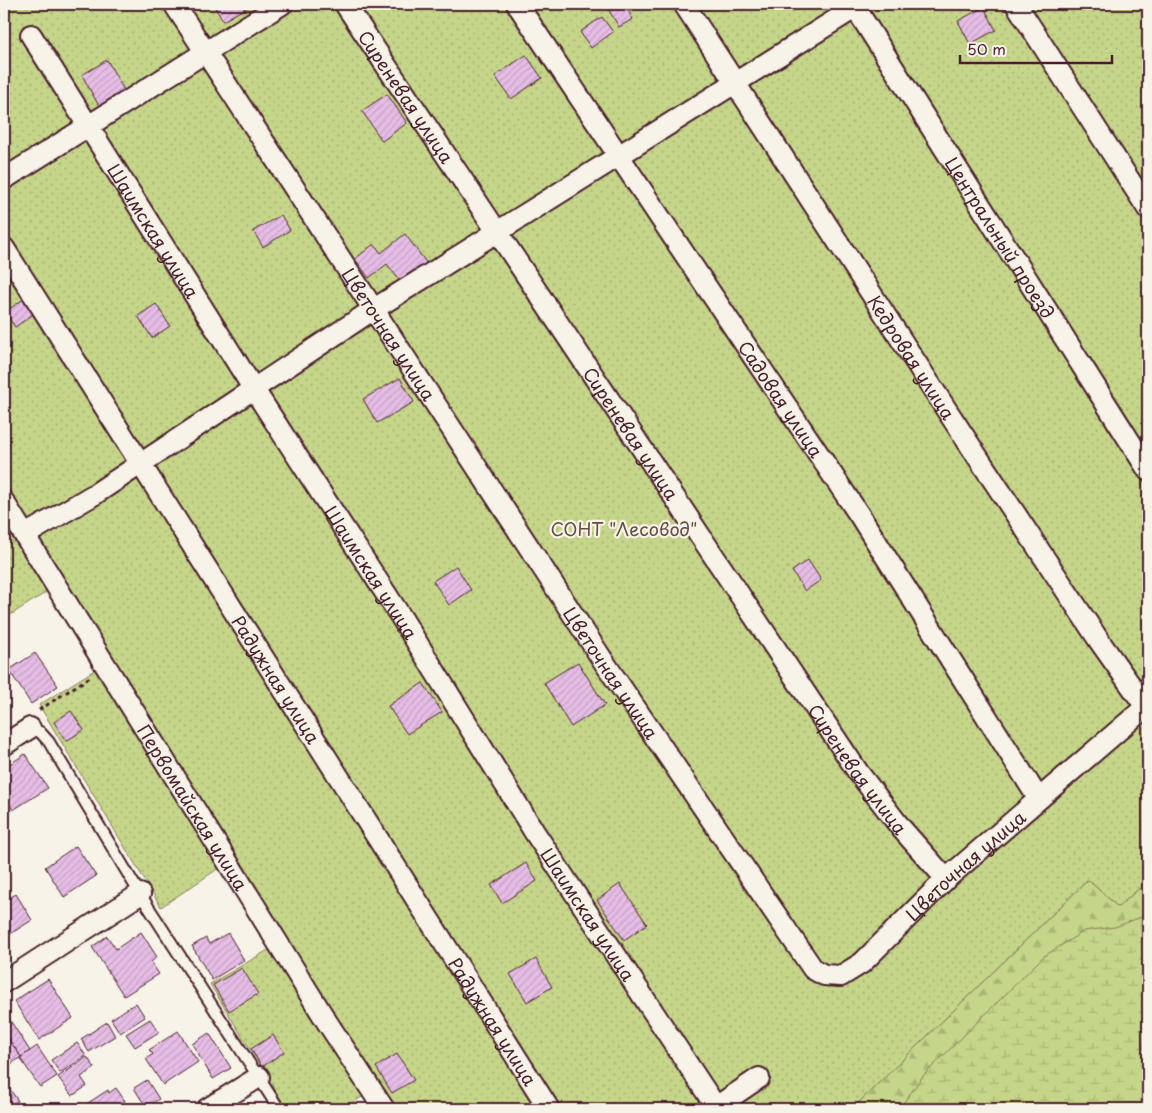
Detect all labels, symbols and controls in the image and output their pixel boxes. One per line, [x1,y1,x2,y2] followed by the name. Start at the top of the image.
[352,24,461,169] street label: Сиреневая улица
[960,32,1112,64] scale bar
[967,37,1006,60] text: 50 m
[939,151,1062,323] street label: Центральный проезд
[101,158,207,304] street label: Шаимская улица
[336,262,443,406] street label: Цветочная улица
[862,289,963,425] street label: Кедровая улица
[732,335,831,463] street label: Садовая улица
[577,361,686,506] street label: Сиреневая улица
[319,500,425,645] street label: Шаимская улица
[550,515,698,542] park label: СОНТ "Лесовод"
[558,601,666,744] street label: Цветочная улица
[226,609,328,749] street label: Радужная улица
[802,698,915,840] street label: Сиреневая улица
[132,719,256,896] street label: Первомайская улица
[899,803,1031,926] street label: Цветочная улица
[535,842,643,986] street label: Шаимская улица
[443,952,545,1091] street label: Радужная улица

